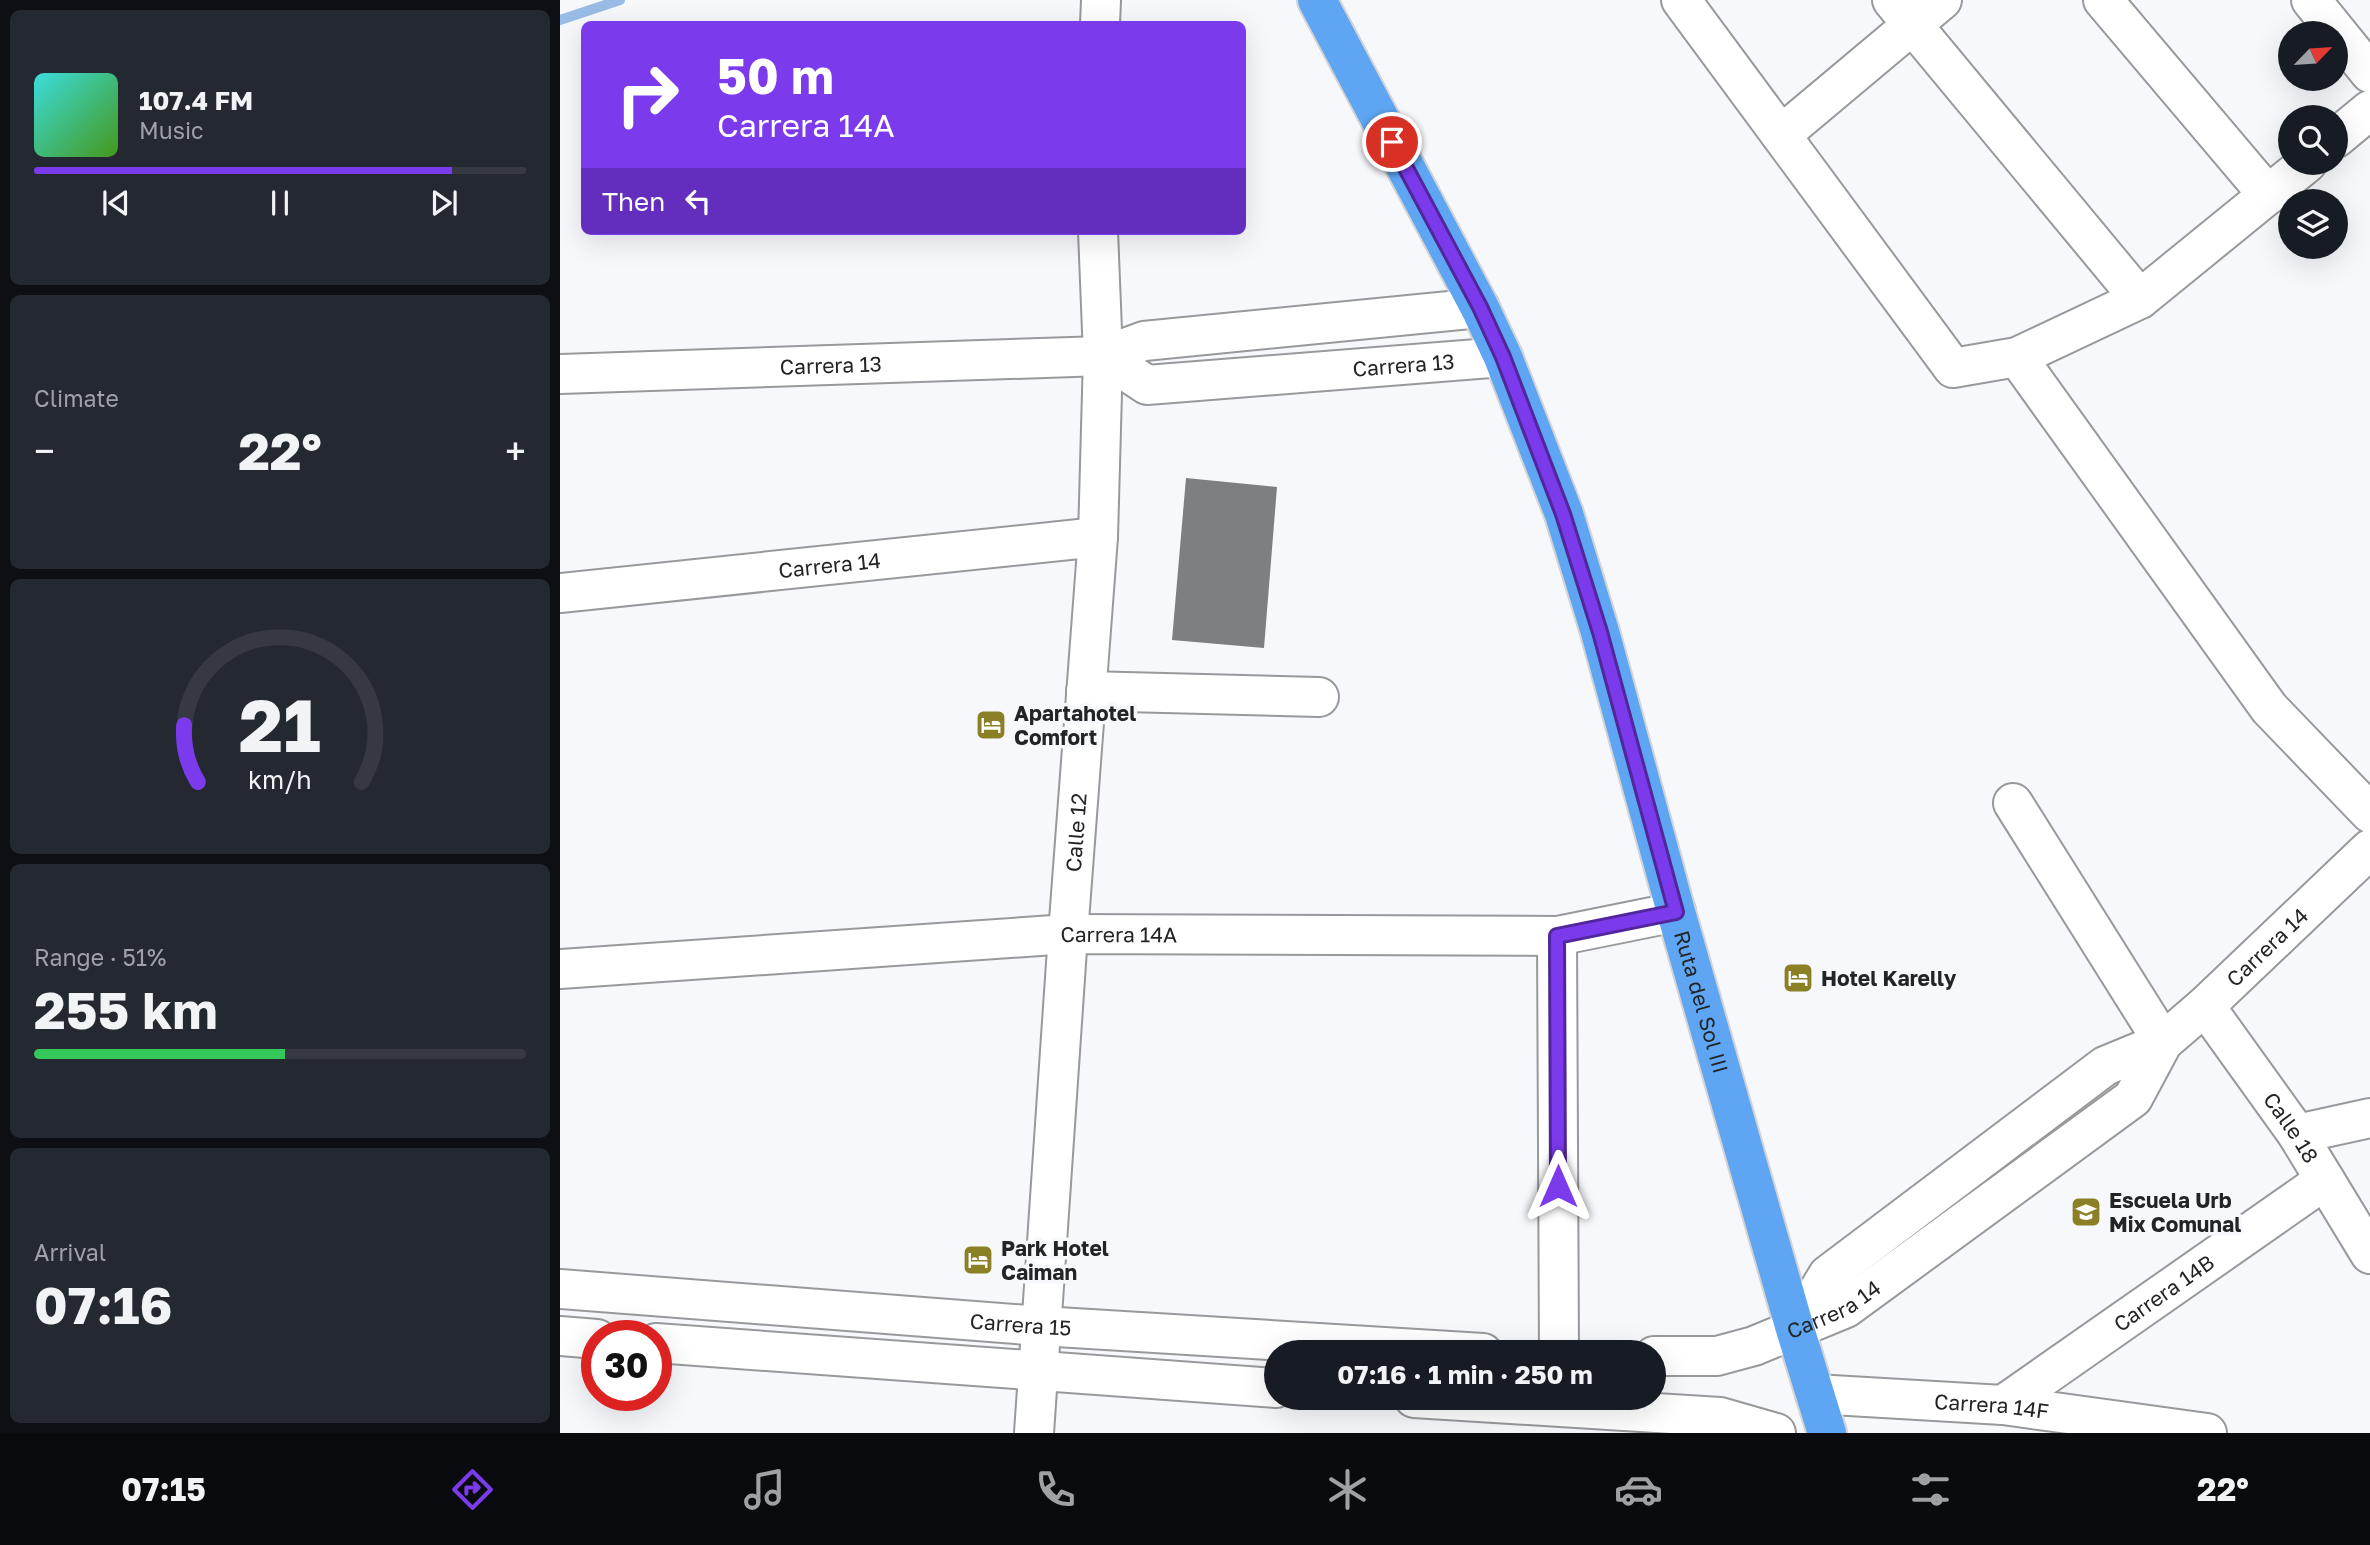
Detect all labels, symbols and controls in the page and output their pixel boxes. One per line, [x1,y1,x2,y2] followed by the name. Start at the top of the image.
[2278,21,2348,91] north arrow
[2278,21,2348,259] map controls
[717,46,834,105] text: 50 m
[602,49,693,140] icon: right
[139,85,253,116] text: 107.4 FM
[2278,105,2348,175] button: search
[717,106,895,144] text: Carrera 14A
[1362,112,1422,172] pin
[139,116,204,144] text: Music
[1373,123,1411,161] icon: arrive
[679,182,717,220] icon: left
[97,184,135,222] icon: previous
[261,184,299,222] icon: pause
[425,184,463,222] icon: next
[602,186,665,217] text: Then
[2278,189,2348,259] button: layers
[1352,348,1455,382] street label: Carrera 13
[779,350,882,380] street label: Carrera 13
[34,384,119,412] text: Climate
[238,419,322,481] text: 22°
[34,428,55,473] text: −
[505,428,526,473] text: +
[777,547,882,583] street label: Carrera 14
[239,682,321,769] text: 21
[1014,700,1136,750] place label: Apartahotel Comfort
[974,708,1008,742] hotel icon: Apartahotel Comfort
[248,764,312,795] text: km/h
[1060,792,1092,873] street label: Calle 12
[2221,902,2313,992] street label: Carrera 14
[1060,921,1177,947] street label: Carrera 14A
[1669,928,1734,1076] street label: Ruta del Sol III
[34,943,166,971] text: Range · 51%
[1781,961,1815,995] hotel icon: Hotel Karelly
[1821,965,1957,991] place label: Hotel Karelly
[34,978,218,1040] text: 255 km
[2258,1087,2324,1167] street label: Calle 18
[1521,1149,1595,1223] position arrow
[2109,1187,2241,1237] place label: Escuela Urb Mix Comunal
[2069,1195,2103,1229] school or university icon: Escuela Urb Mix Comunal
[1001,1235,1109,1285] place label: Park Hotel Caiman
[34,1238,106,1266] text: Arrival
[961,1243,995,1277] hotel icon: Park Hotel Caiman
[2108,1249,2219,1337] street label: Carrera 14B
[34,1273,173,1335] text: 07:16
[1783,1274,1886,1344] street label: Carrera 14
[969,1308,1072,1341] street label: Carrera 15
[581,1320,672,1411] speed limit sign: 30
[1337,1359,1593,1390] text: 07:16 · 1 min · 250 m
[1933,1388,2051,1424] street label: Carrera 14F
[448,1465,497,1514] icon: directions
[740,1465,789,1514] icon: music
[1031,1465,1080,1514] icon: phone
[1323,1465,1372,1514] icon: climate
[1614,1465,1663,1514] icon: car
[1906,1465,1955,1514] icon: filters
[121,1470,206,1508] text: 07:15
[2197,1470,2249,1508] text: 22°

